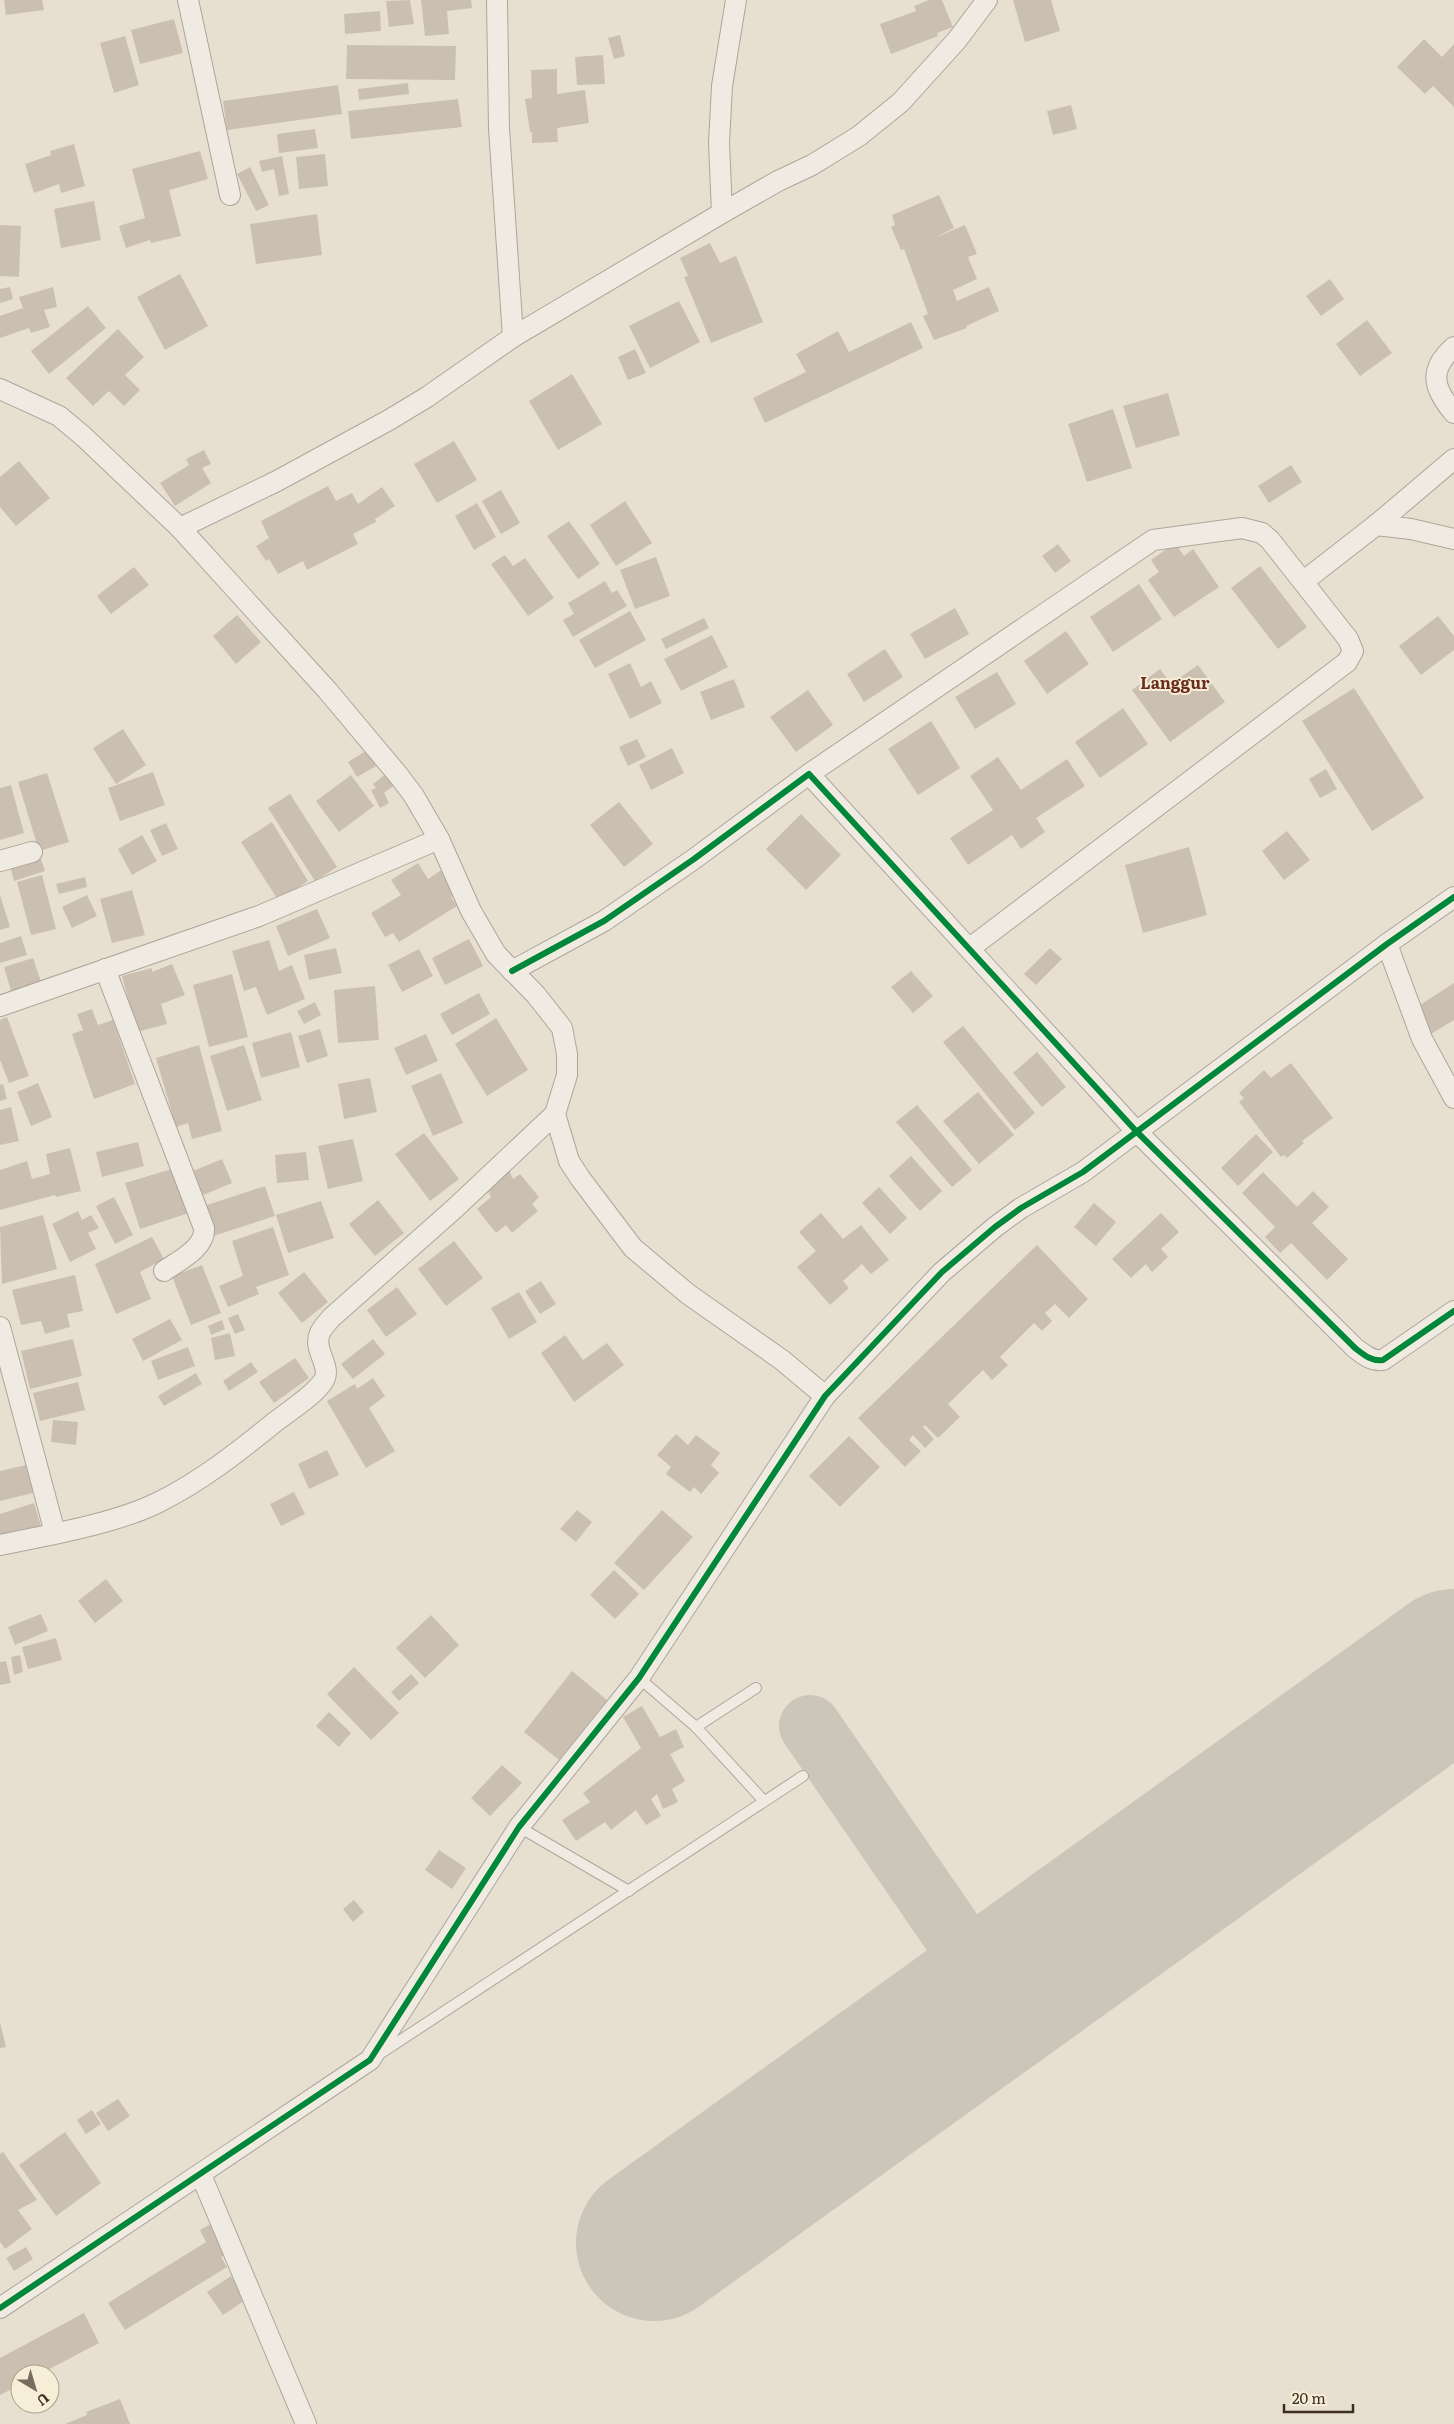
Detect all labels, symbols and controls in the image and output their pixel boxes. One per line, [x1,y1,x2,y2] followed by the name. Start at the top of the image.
[1140,670,1210,694] district label: Langgur
[10,2364,60,2414] north arrow
[1284,2382,1353,2414] scale bar
[1292,2386,1326,2409] text: 20 m
[33,2389,54,2411] text: U

